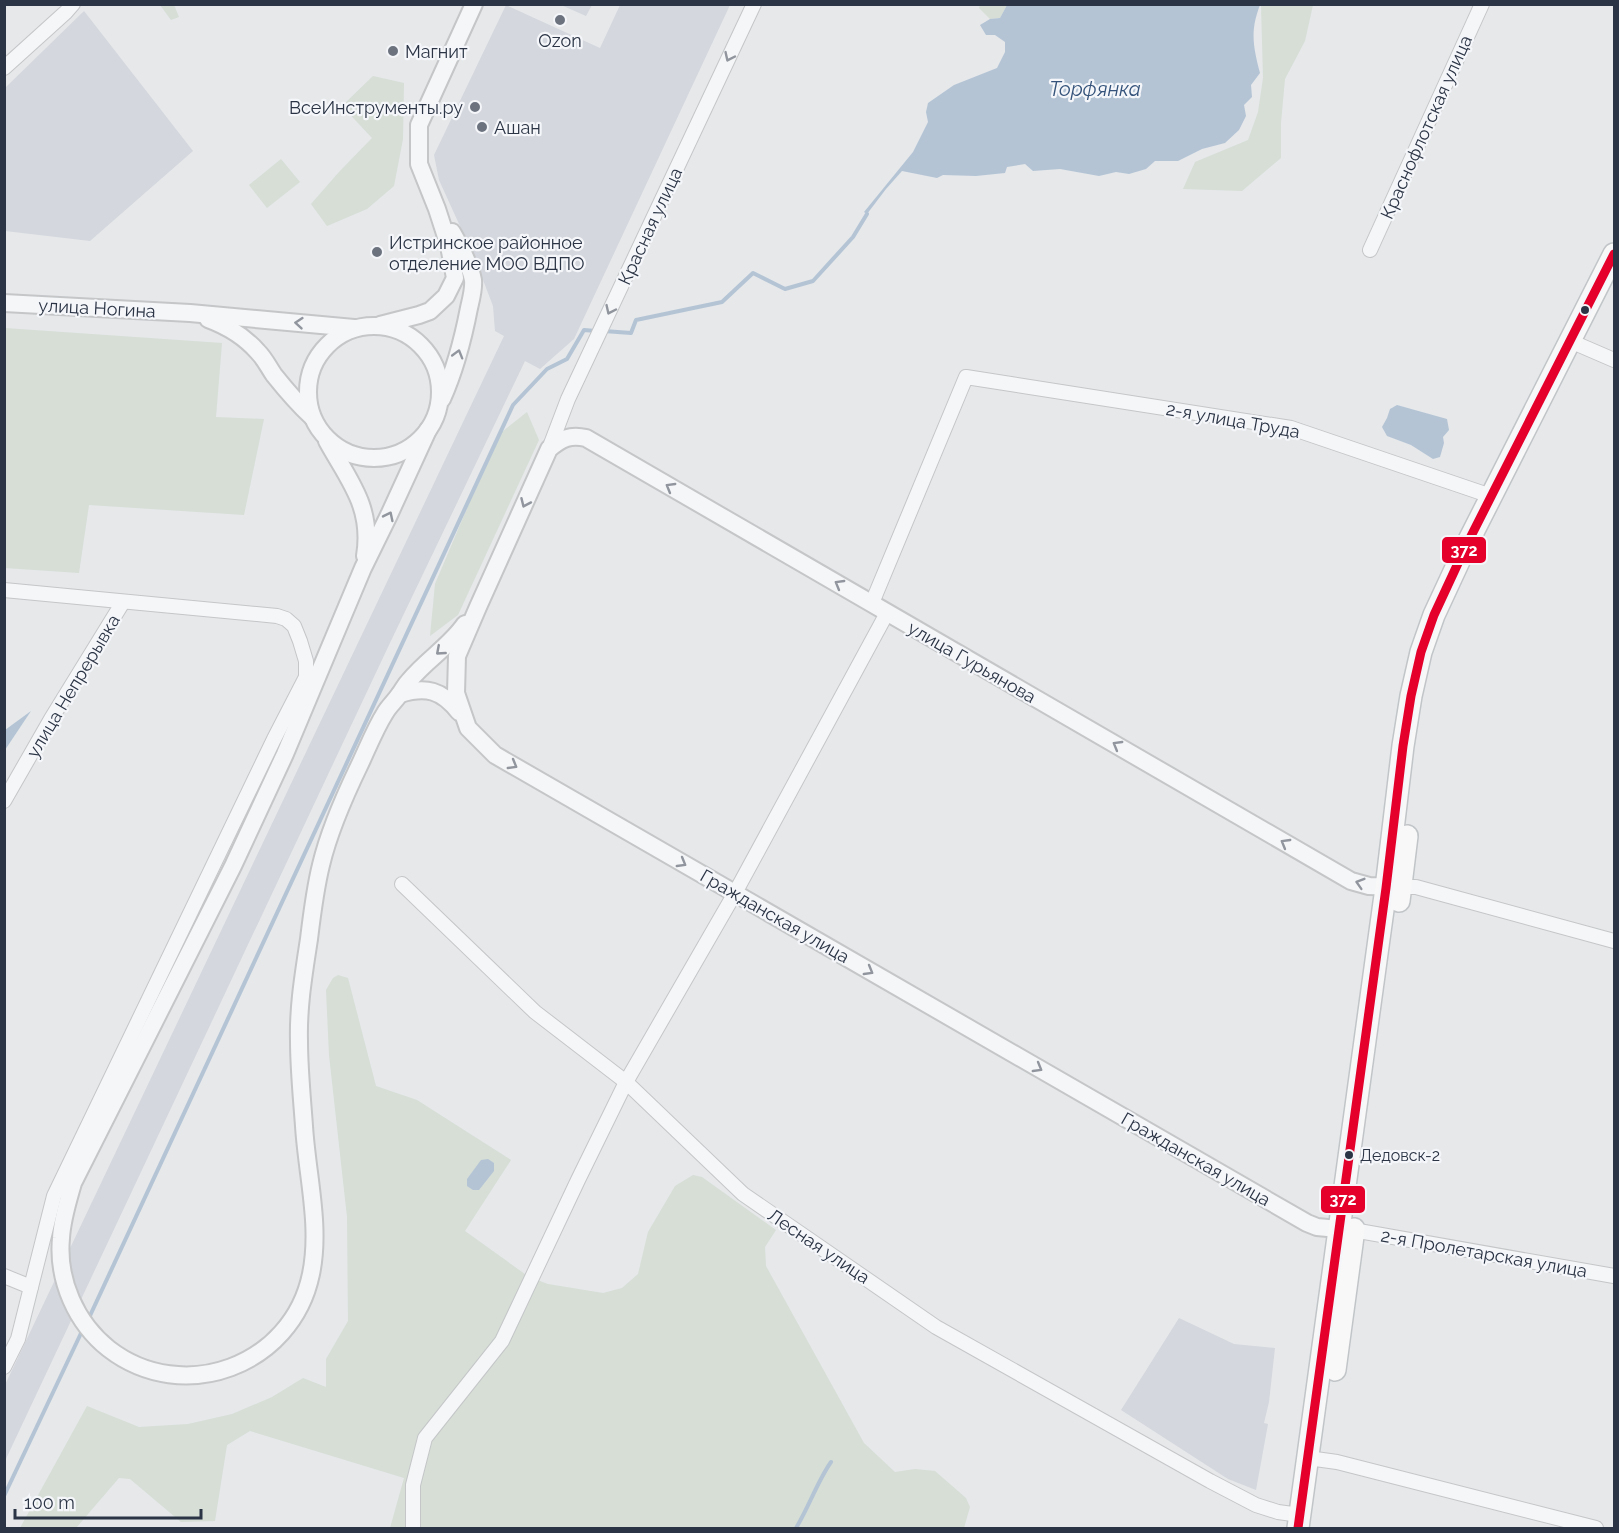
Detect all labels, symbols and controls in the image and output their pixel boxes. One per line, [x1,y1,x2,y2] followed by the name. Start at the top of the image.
[553,13,567,27] marker: Ozon
[538,30,582,51] place label: Ozon
[1376,32,1476,222] street label: Краснофлотская улица
[405,41,468,62] place label: Магнит
[386,44,400,58] marker: Магнит
[725,51,737,62] one-way arrow
[1049,77,1141,101] water label: Торфянка
[289,97,463,118] place label: ВсеИнструменты.ру
[468,100,482,114] marker: ВсеИнструменты.ру
[494,117,541,138] place label: Ашан
[475,120,489,134] marker: Ашан
[614,164,686,288] street label: Красная улица
[389,232,585,274] place label: Истринское районное отделение МОО ВДПО
[370,245,384,259] marker: Истринское районное отделение МОО ВДПО
[38,294,156,322] street label: улица Ногина
[606,303,618,314] one-way arrow
[1579,304,1591,316] unlabelled marker
[294,317,303,330] one-way arrow
[450,349,463,359] one-way arrow
[1164,398,1302,442] street label: 2-я улица Труда
[666,483,676,494] one-way arrow
[520,496,532,507] one-way arrow
[381,511,393,522] one-way arrow
[1441,536,1487,564] line badge: 372
[1451,541,1477,560] text: 372
[835,580,845,592] one-way arrow
[22,611,124,761] street label: улица Непрерывка
[904,617,1040,707] street label: улица Гурьянова
[436,644,447,655] one-way arrow
[1113,741,1123,752] one-way arrow
[507,758,517,769] one-way arrow
[1281,838,1292,850] one-way arrow
[676,855,686,867] one-way arrow
[697,865,853,967] street label: Гражданская улица
[1355,878,1366,890] one-way arrow
[863,963,873,975] one-way arrow
[1032,1061,1042,1072] one-way arrow
[1118,1108,1274,1210] street label: Гражданская улица
[1360,1146,1440,1165] place label: Дедовск-2
[1343,1149,1355,1161] marker: Дедовск-2
[1320,1185,1366,1214] line badge: 372
[1330,1190,1356,1209] text: 372
[764,1204,874,1288] street label: Лесная улица
[1379,1224,1589,1282] street label: 2-я Пролетарская улица
[15,1482,201,1520] scale bar
[24,1492,75,1513] text: 100 m

